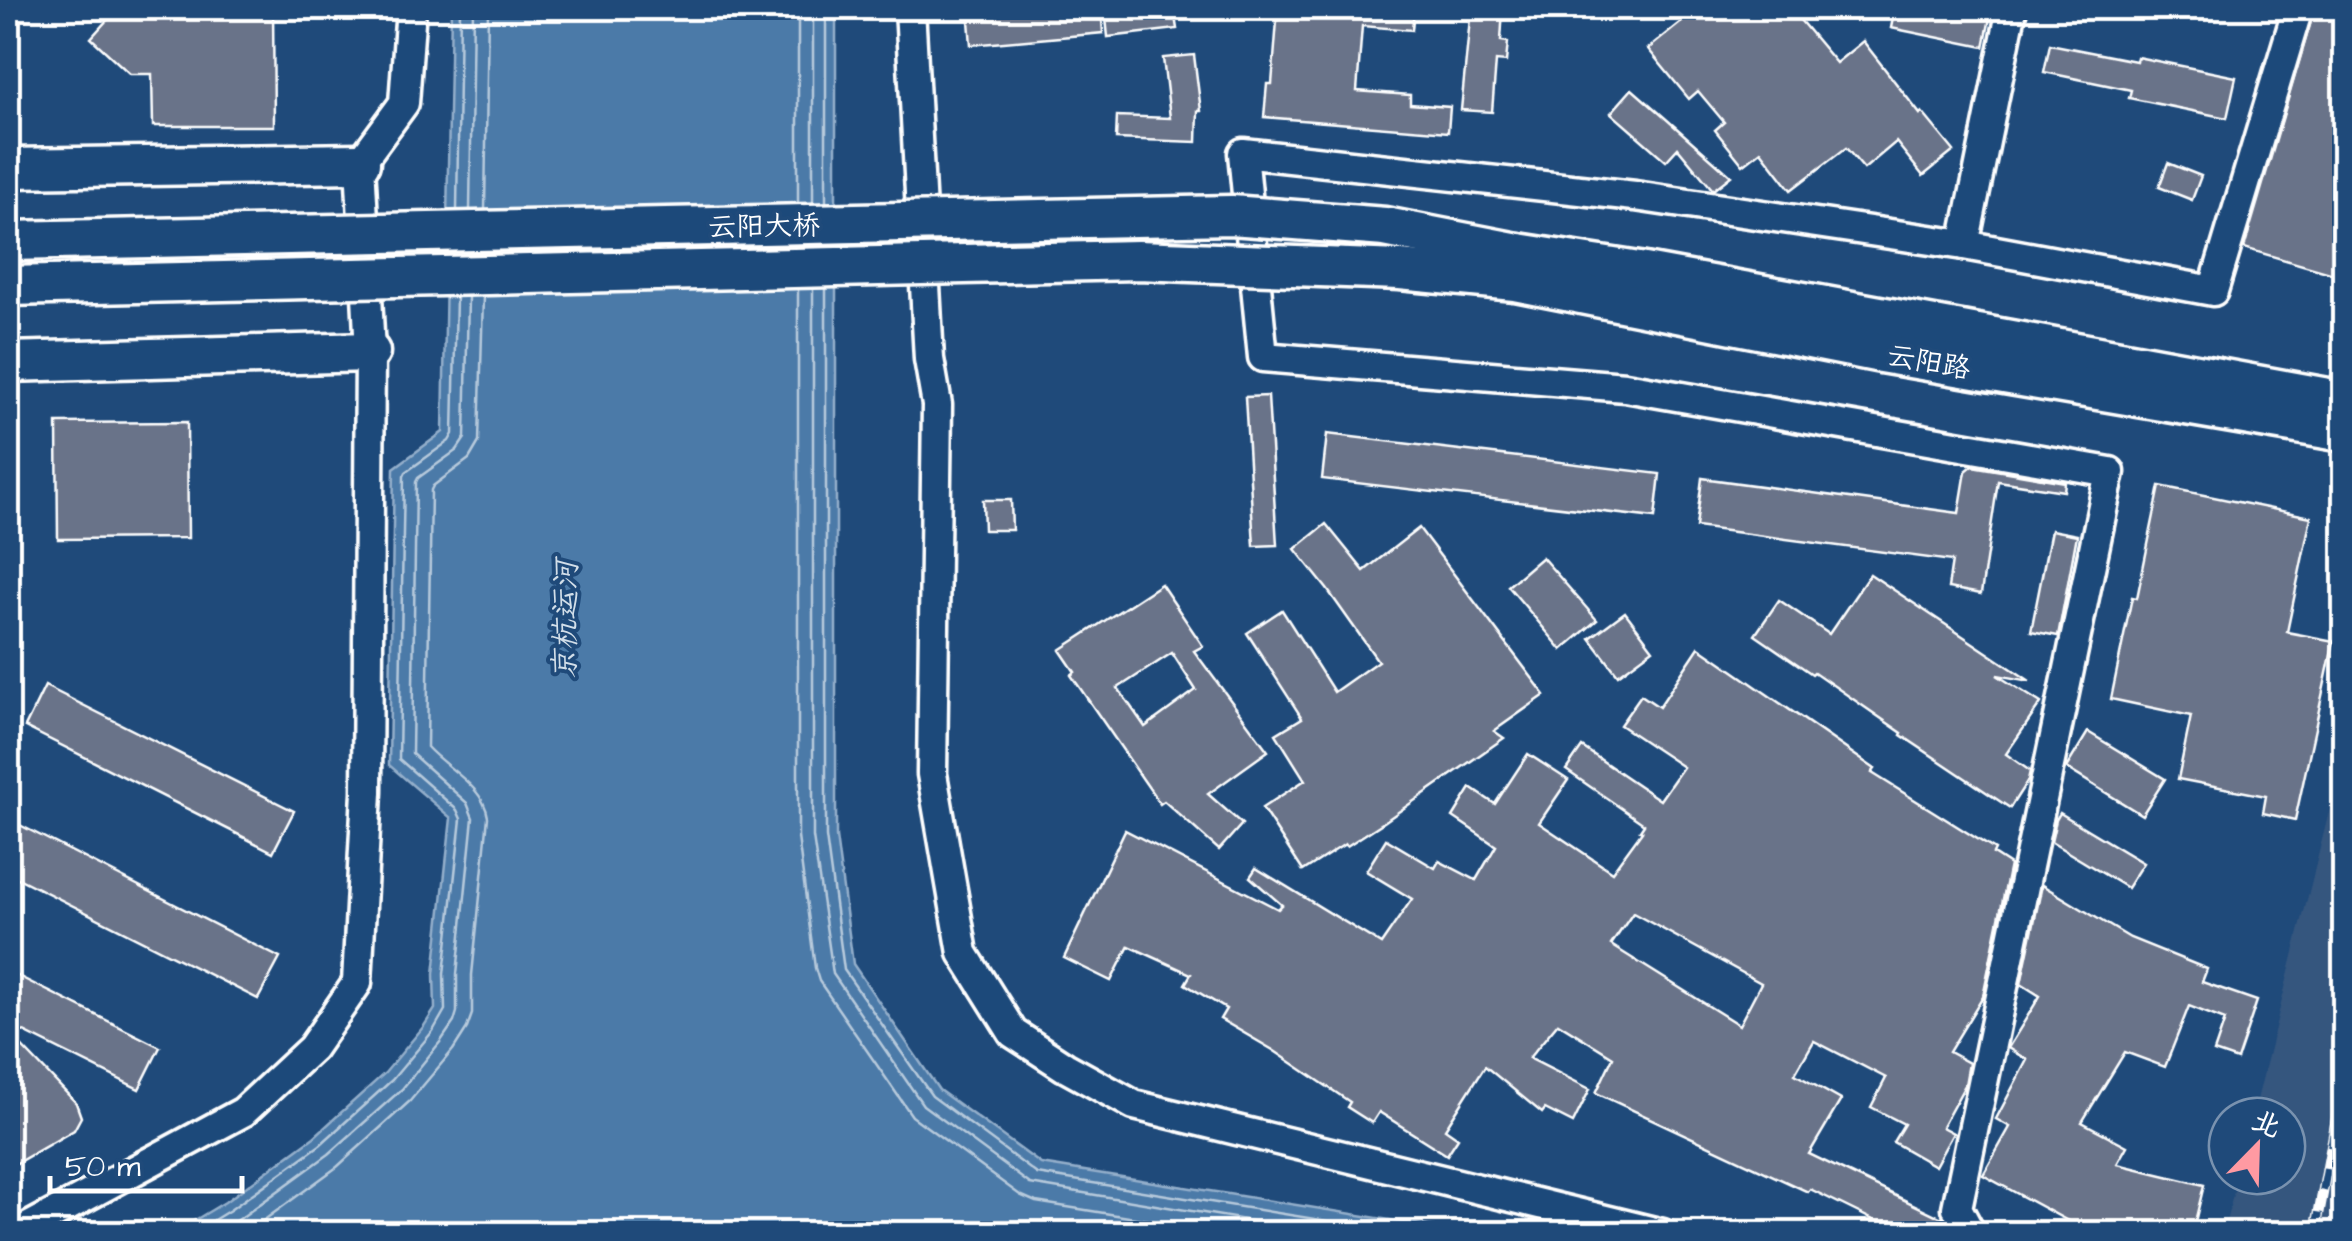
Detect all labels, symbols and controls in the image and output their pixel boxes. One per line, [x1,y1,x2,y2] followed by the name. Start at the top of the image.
[708,206,820,247] street label: 云阳大桥
[1884,336,1973,389] street label: 云阳路
[544,555,588,680] water label: 京杭运河
[2207,1096,2307,1196] north arrow
[2246,1101,2287,1148] text: 北
[50,1131,242,1193] scale bar
[65,1146,141,1188] text: 50 m

